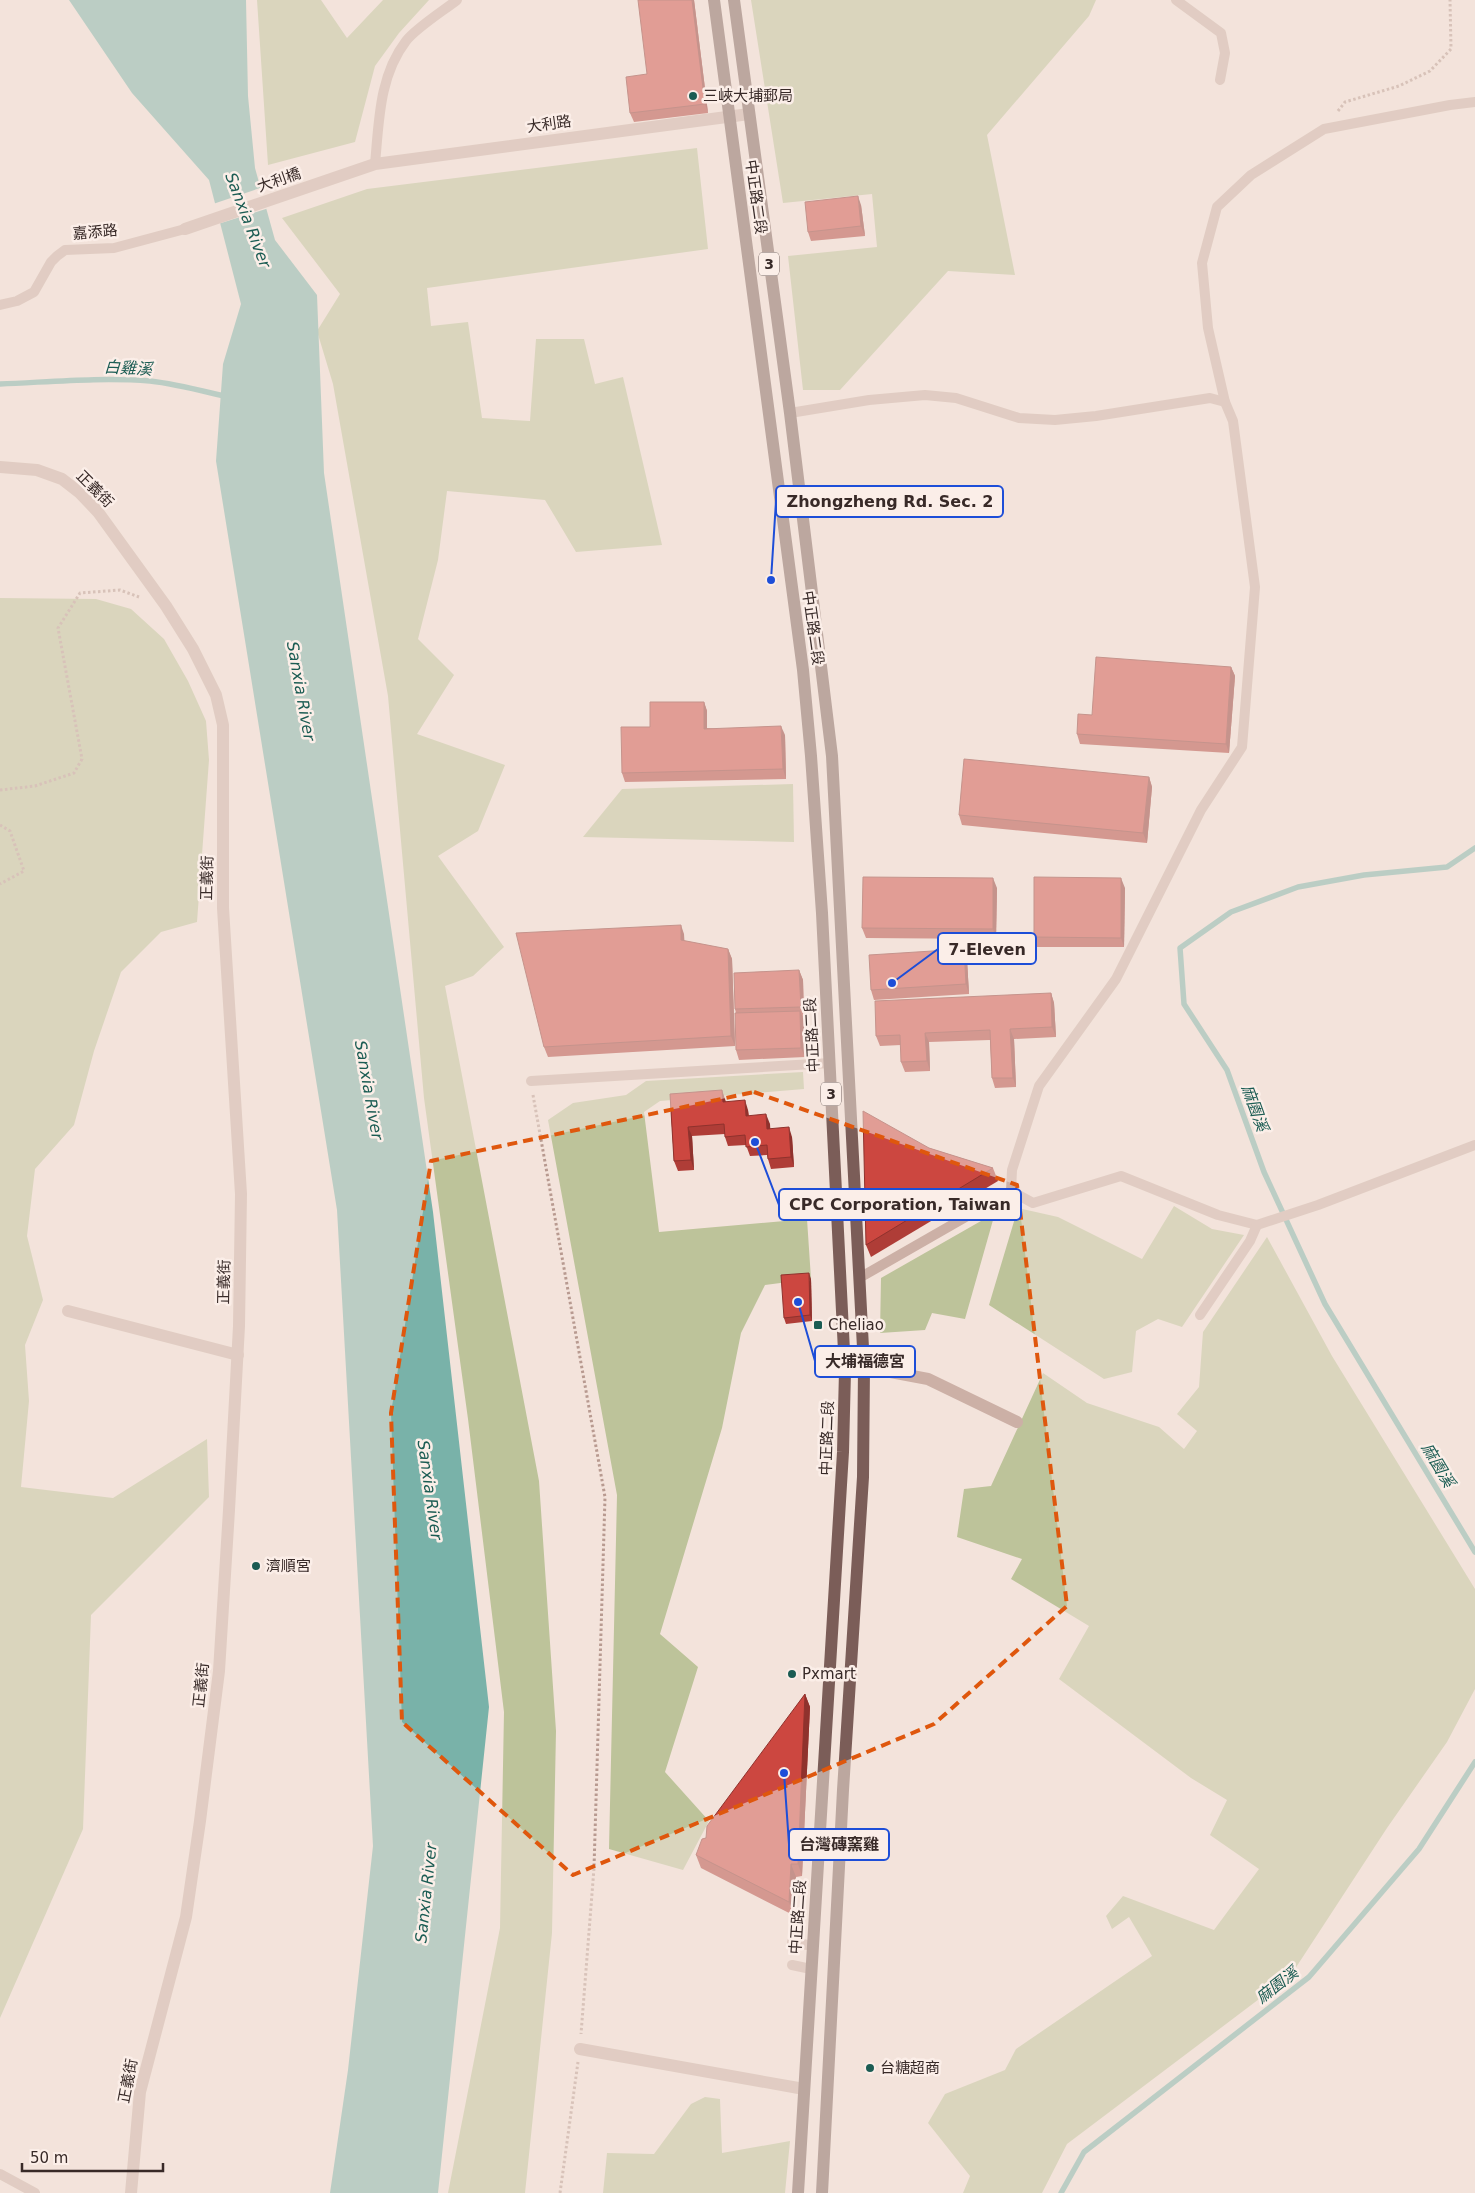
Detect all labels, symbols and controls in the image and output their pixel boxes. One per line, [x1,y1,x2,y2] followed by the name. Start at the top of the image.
[703,87,793,105] place label: 三峽大埔郵局
[687,90,699,102] marker: 三峽大埔郵局
[525,112,573,136] street label: 大利路
[742,159,770,235] street label: 中正路二段
[255,164,303,196] street label: 大利橋
[221,170,275,272] water label: Sanxia River
[72,221,118,243] street label: 嘉添路
[759,252,779,276] road number: 3
[104,357,154,379] water label: 白雞溪
[73,467,117,511] street label: 正義街
[776,486,1003,517] callout: Zhongzheng Rd. Sec. 2
[787,492,993,511] text: Zhongzheng Rd. Sec. 2
[799,590,827,666] street label: 中正路二段
[283,640,319,743] water label: Sanxia River
[198,855,216,901] street label: 正義街
[938,933,1036,964] callout: 7-Eleven
[948,940,1026,959] text: 7-Eleven
[801,997,823,1073] street label: 中正路二段
[351,1039,387,1142] water label: Sanxia River
[821,1082,841,1106] road number: 3
[1238,1082,1273,1136] water label: 麻園溪
[779,1189,1021,1220] callout: CPC Corporation, Taiwan
[789,1195,1011,1214] text: CPC Corporation, Taiwan
[215,1259,233,1305] street label: 正義街
[828,1316,884,1334] place label: Cheliao
[812,1319,824,1331] marker: Cheliao
[815,1346,915,1377] callout: 大埔福德宮
[825,1352,905,1371] text: 大埔福德宮
[817,1400,837,1476] street label: 中正路二段
[414,1439,447,1542] water label: Sanxia River
[1417,1440,1460,1492] water label: 麻園溪
[266,1557,311,1575] place label: 濟順宮
[250,1560,262,1572] marker: 濟順宮
[190,1662,212,1708] street label: 正義街
[802,1665,856,1683] place label: Pxmart
[786,1668,798,1680] marker: Pxmart
[789,1829,889,1860] callout: 台灣磚窯雞
[799,1835,879,1854] text: 台灣磚窯雞
[411,1841,441,1944] water label: Sanxia River
[786,1879,810,1955] street label: 中正路二段
[1252,1962,1303,2007] water label: 麻園溪
[115,2057,141,2105] street label: 正義街
[880,2059,940,2077] place label: 台糖超商
[864,2062,876,2074] marker: 台糖超商
[22,2140,164,2172] scale bar
[30,2149,68,2167] text: 50 m

